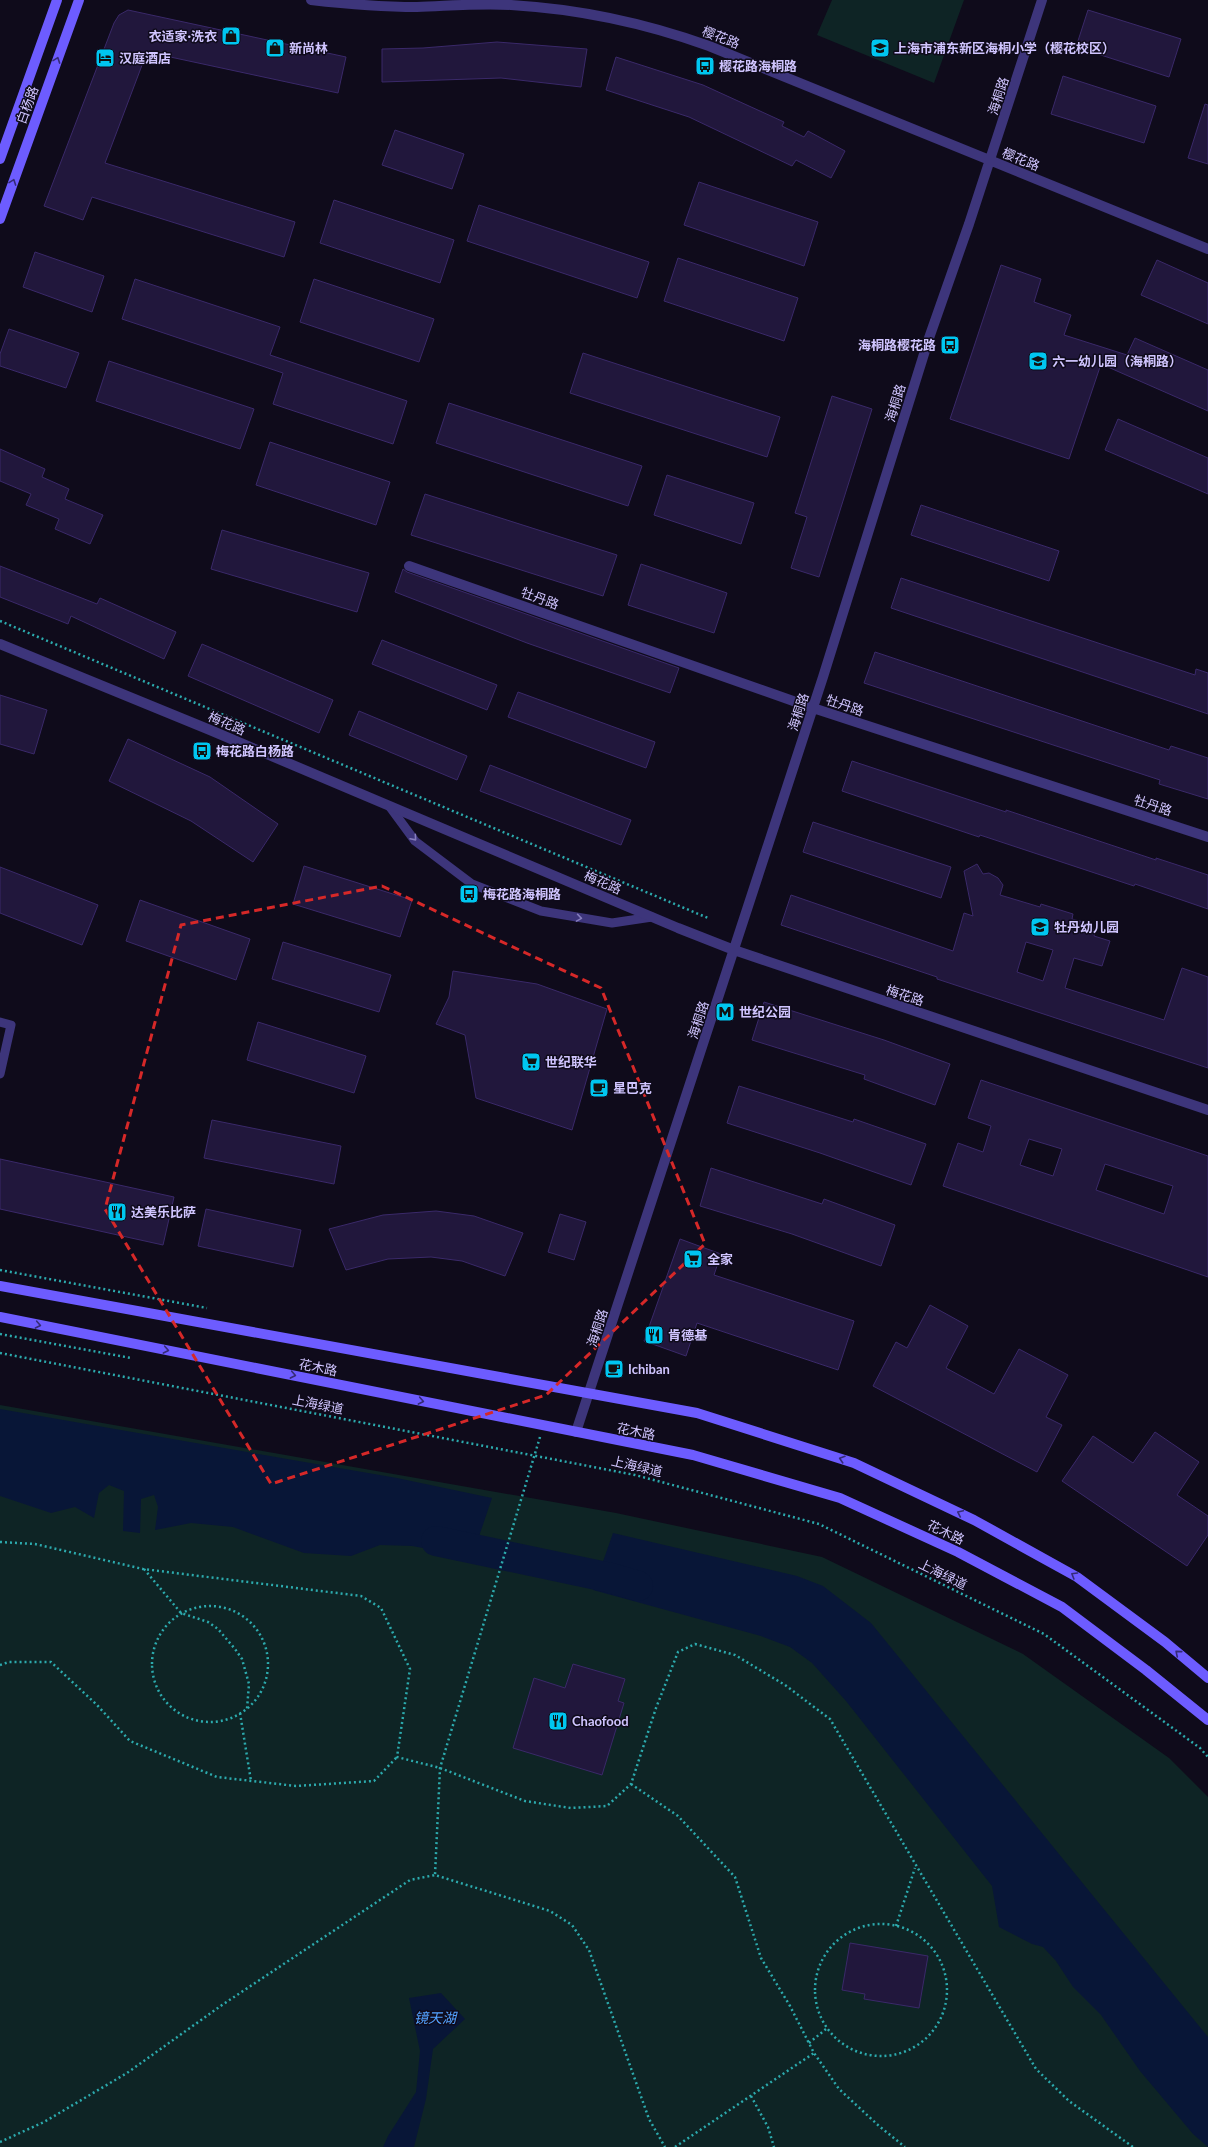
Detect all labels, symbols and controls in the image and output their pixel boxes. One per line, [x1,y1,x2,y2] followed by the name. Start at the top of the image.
[700,23,742,51] street label: 樱花路
[220,25,242,47] shop icon: 衣适家·洗衣
[148,28,217,44] place label: 衣适家·洗衣
[264,37,286,59] shop icon: 新尚林
[869,37,891,59] school or university icon: 上海市浦东新区海桐小学（樱花校区）
[289,40,328,56] place label: 新尚林
[894,40,1115,56] place label: 上海市浦东新区海桐小学（樱花校区）
[94,47,116,69] hotel icon: 汉庭酒店
[119,50,171,66] place label: 汉庭酒店
[694,55,716,77] bus stop icon: 樱花路海桐路
[52,57,61,64] one-way arrow
[719,58,797,74] place label: 樱花路海桐路
[984,75,1012,117] street label: 海桐路
[13,84,41,126] street label: 白杨路
[1000,144,1042,174] street label: 樱花路
[9,179,17,186] one-way arrow
[939,334,961,356] bus stop icon: 海桐路樱花路
[858,337,936,353] place label: 海桐路樱花路
[1027,350,1049,372] school or university icon: 六一幼儿园（海桐路）
[1052,353,1182,369] place label: 六一幼儿园（海桐路）
[882,382,908,424] street label: 海桐路
[519,584,561,612] street label: 牡丹路
[784,691,812,733] street label: 海桐路
[824,691,866,719] street label: 牡丹路
[206,708,248,738] street label: 梅花路
[191,740,213,762] bus stop icon: 梅花路白杨路
[216,743,294,759] place label: 梅花路白杨路
[1132,791,1174,819] street label: 牡丹路
[409,833,416,841] one-way arrow
[582,867,624,897] street label: 梅花路
[458,883,480,905] bus stop icon: 梅花路海桐路
[483,886,561,902] place label: 梅花路海桐路
[576,913,582,921] one-way arrow
[1029,916,1051,938] school or university icon: 牡丹幼儿园
[1054,919,1119,935] place label: 牡丹幼儿园
[884,981,926,1009] street label: 梅花路
[684,999,712,1041] street label: 海桐路
[714,1001,736,1023] metro station icon: 世纪公园
[739,1004,791,1020] place label: 世纪公园
[520,1051,542,1073] supermarket icon: 世纪联华
[545,1054,597,1070] place label: 世纪联华
[588,1077,610,1099] cafe icon: 星巴克
[613,1080,652,1096] place label: 星巴克
[106,1201,128,1223] restaurant icon: 达美乐比萨
[131,1204,196,1220] place label: 达美乐比萨
[682,1248,704,1270] supermarket icon: 全家
[707,1251,733,1267] place label: 全家
[583,1307,611,1349] street label: 海桐路
[35,1320,41,1328] one-way arrow
[643,1324,665,1346] restaurant icon: 肯德基
[668,1327,708,1343] place label: 肯德基
[163,1345,169,1354] one-way arrow
[297,1355,339,1379] street label: 花木路
[603,1358,625,1380] cafe icon: Ichiban
[628,1361,670,1377] place label: Ichiban
[290,1371,296,1379] one-way arrow
[291,1391,345,1417] street label: 上海绿道
[418,1396,424,1405] one-way arrow
[615,1419,657,1443] street label: 花木路
[610,1452,664,1480] street label: 上海绿道
[838,1455,845,1464] one-way arrow
[956,1510,964,1518] one-way arrow
[925,1517,967,1547] street label: 花木路
[916,1555,970,1593] street label: 上海绿道
[1071,1573,1078,1580] one-way arrow
[1175,1651,1183,1658] one-way arrow
[547,1710,569,1732] restaurant icon: Chaofood
[572,1713,629,1729] place label: Chaofood
[414,2009,458,2026] water label: 镜天湖

